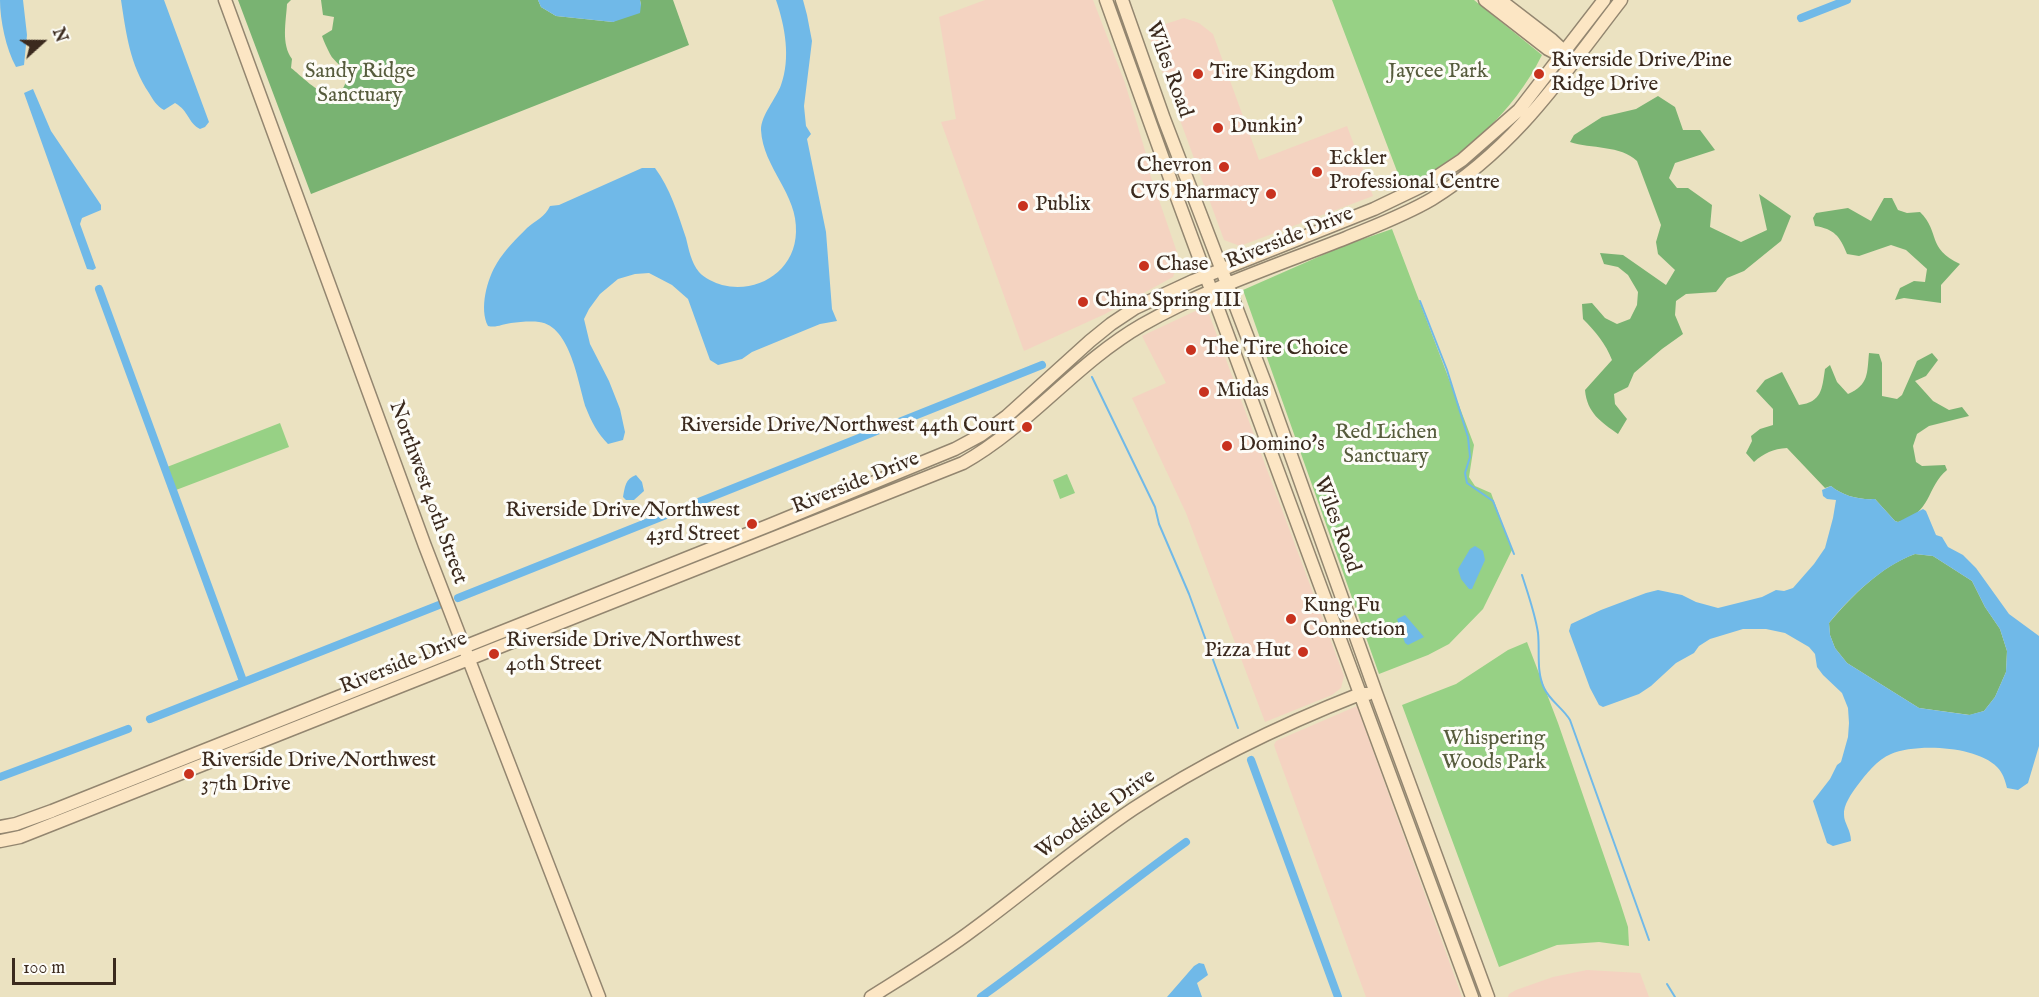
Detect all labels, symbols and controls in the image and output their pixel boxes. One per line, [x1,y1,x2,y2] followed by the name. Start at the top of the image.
[12,12,72,72] north arrow
[1139,19,1197,121] street label: Wiles Road
[47,26,71,46] text: N
[1551,49,1732,99] place label: Riverside Drive/Pine Ridge Drive
[305,60,415,110] park label: Sandy Ridge Sanctuary
[1388,60,1488,86] park label: Jaycee Park
[1210,61,1335,87] place label: Tire Kingdom
[1191,67,1205,81] marker: Tire Kingdom
[1532,67,1546,81] marker: Riverside Drive/Pine Ridge Drive
[1230,115,1303,141] place label: Dunkin'
[1211,121,1225,135] marker: Dunkin'
[1329,147,1500,197] place label: Eckler Professional Centre
[1137,154,1212,180] place label: Chevron
[1217,160,1231,174] marker: Chevron
[1310,165,1324,179] marker: Eckler Professional Centre
[1130,181,1259,207] place label: CVS Pharmacy
[1264,187,1278,201] marker: CVS Pharmacy
[1035,193,1091,219] place label: Publix
[1016,199,1030,213] marker: Publix
[1223,202,1357,276] street label: Riverside Drive
[1156,253,1208,279] place label: Chase
[1137,259,1151,273] marker: Chase
[1095,289,1241,315] place label: China Spring III
[1076,295,1090,309] marker: China Spring III
[1203,337,1348,363] place label: The Tire Choice
[1184,343,1198,357] marker: The Tire Choice
[1216,379,1269,405] place label: Midas
[1197,385,1211,399] marker: Midas
[382,398,472,588] street label: Northwest 40th Street
[680,414,1015,440] place label: Riverside Drive/Northwest 44th Court
[1020,420,1034,434] marker: Riverside Drive/Northwest 44th Court
[1335,421,1437,471] park label: Red Lichen Sanctuary
[1239,433,1325,459] place label: Domino's
[1220,439,1234,453] marker: Domino's
[789,447,923,521] street label: Riverside Drive
[1307,474,1365,576] street label: Wiles Road
[505,499,740,549] place label: Riverside Drive/Northwest 43rd Street
[745,517,759,531] marker: Riverside Drive/Northwest 43rd Street
[1303,594,1405,644] place label: Kung Fu Connection
[1284,612,1298,626] marker: Kung Fu Connection
[337,627,471,701] street label: Riverside Drive
[506,629,741,679] place label: Riverside Drive/Northwest 40th Street
[1204,639,1291,665] place label: Pizza Hut
[1296,645,1310,659] marker: Pizza Hut
[487,647,501,661] marker: Riverside Drive/Northwest 40th Street
[1442,727,1546,777] park label: Whispering Woods Park
[201,749,436,799] place label: Riverside Drive/Northwest 37th Drive
[1031,765,1161,865] street label: Woodside Drive
[182,767,196,781] marker: Riverside Drive/Northwest 37th Drive
[15,946,118,984] scale bar
[23,957,65,980] text: 100 m

